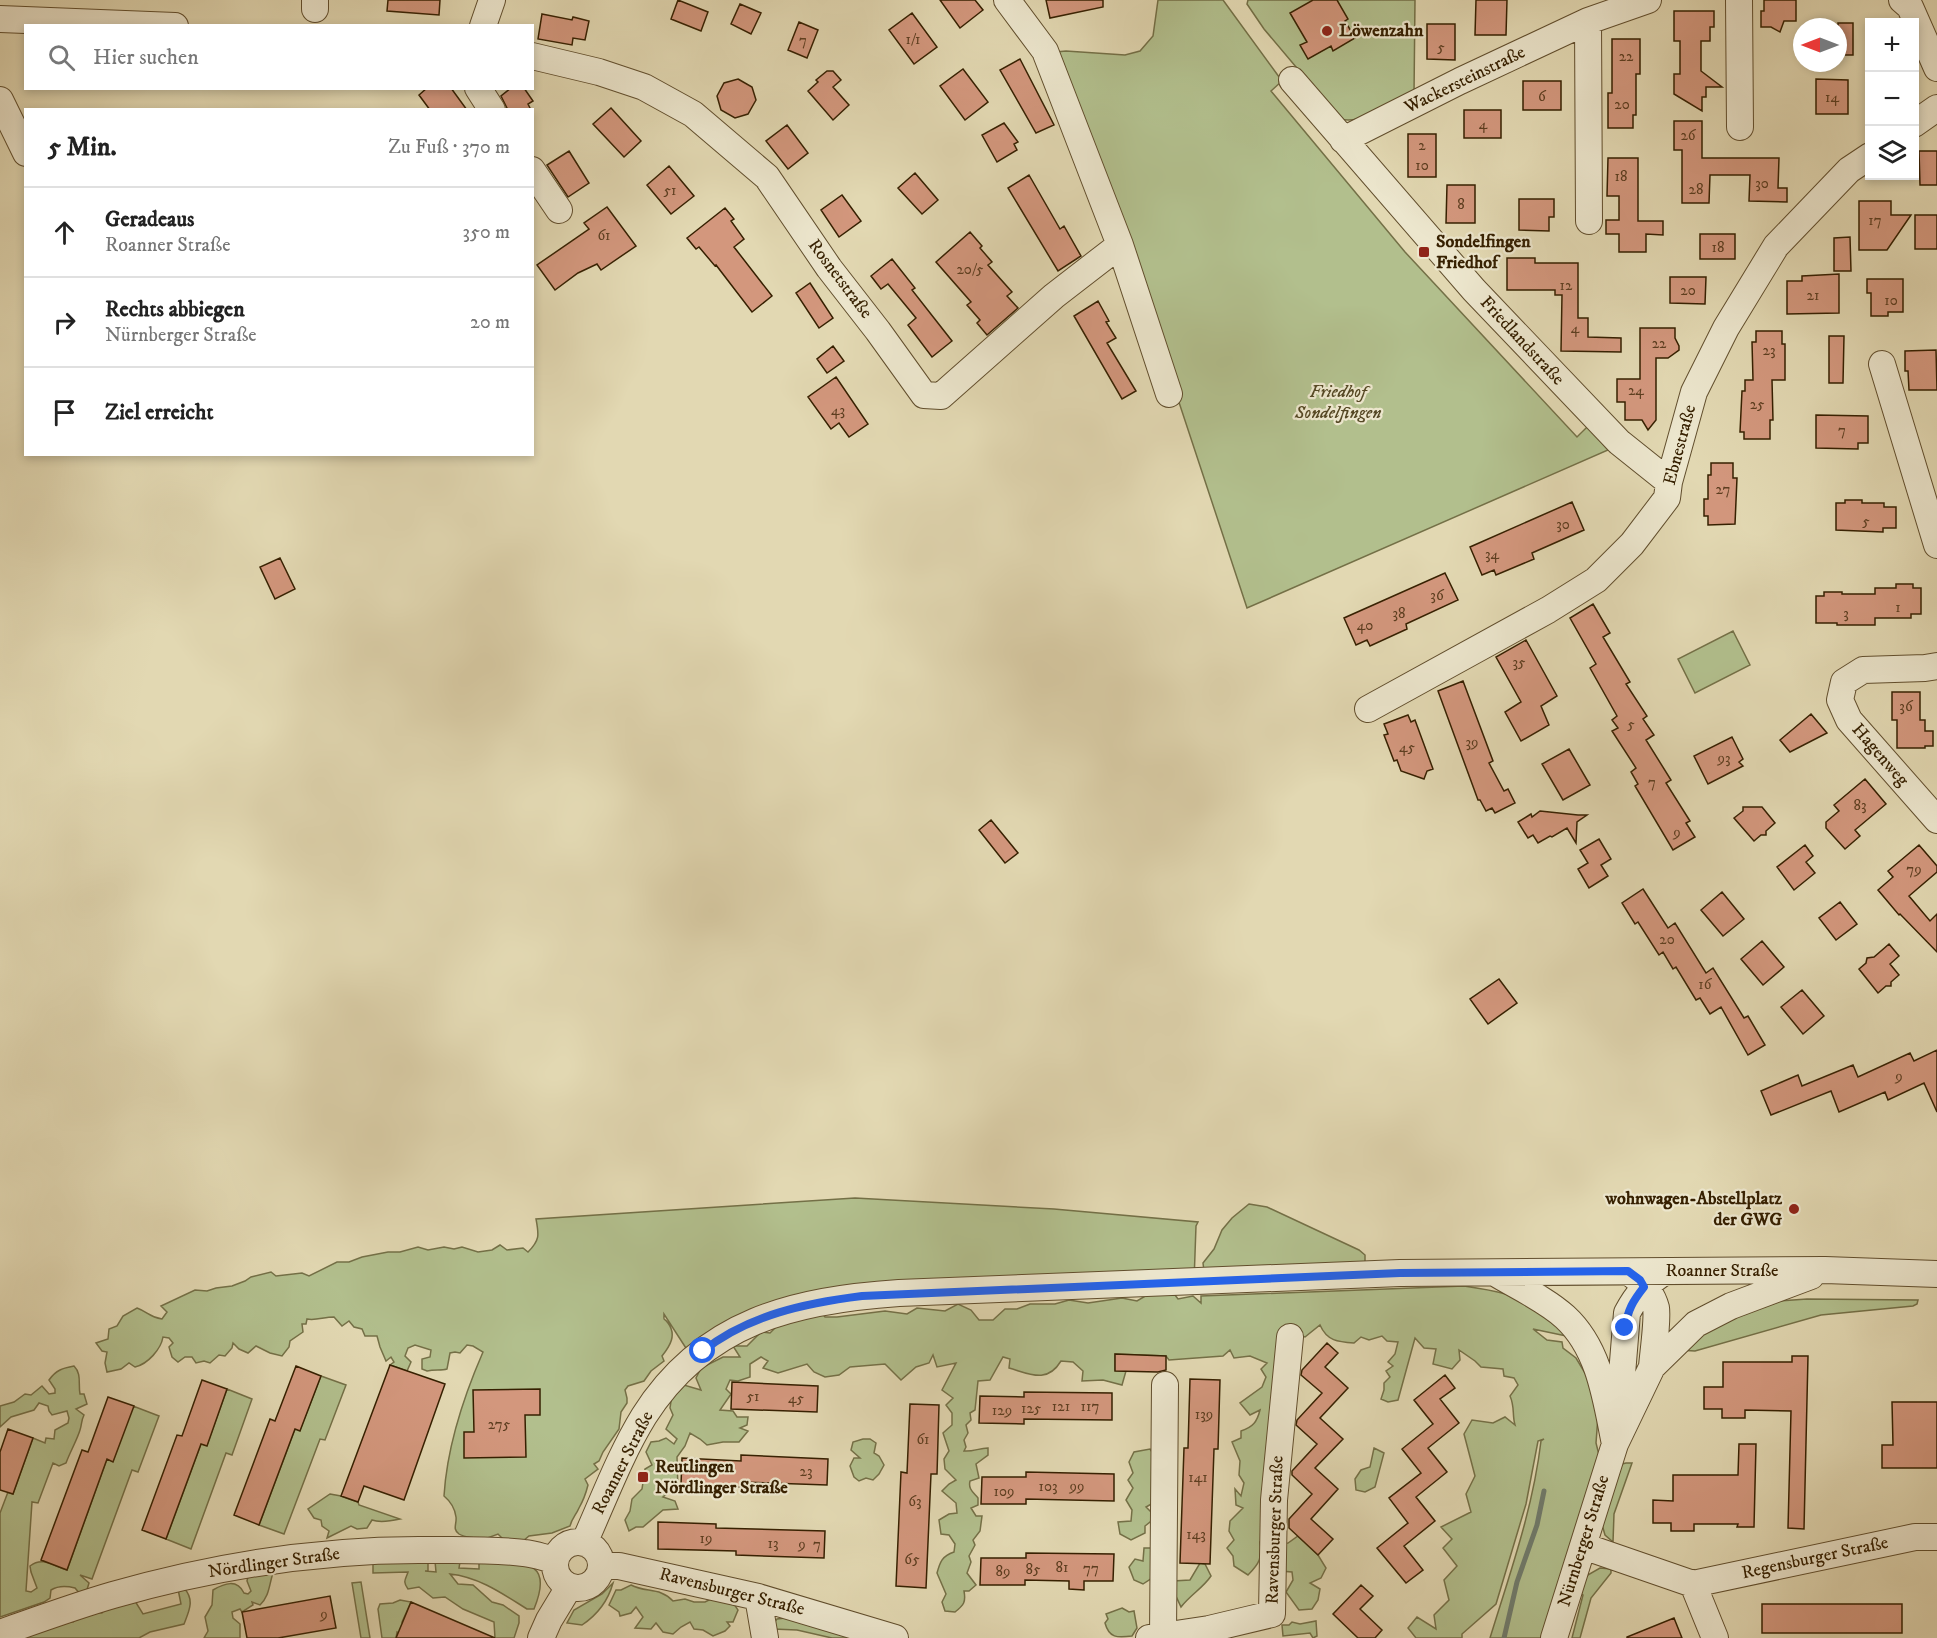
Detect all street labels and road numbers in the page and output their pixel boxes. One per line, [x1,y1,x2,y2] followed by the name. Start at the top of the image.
[1400,41,1529,119] street label: Wackersteinstraße
[803,235,877,323] street label: Rosnetstraße
[1475,292,1569,390] street label: Friedlandstraße
[1659,402,1701,488] street label: Ebnestraße
[1847,719,1913,791] street label: Hagenweg
[1666,1260,1778,1282] street label: Roanner Straße
[588,1408,658,1518] street label: Roanner Straße
[1261,1455,1289,1605] street label: Ravensburger Straße
[1554,1473,1614,1609] street label: Nürnberger Straße
[1740,1532,1890,1584] street label: Regensburger Straße
[207,1543,341,1583] street label: Nördlinger Straße
[657,1563,807,1621] street label: Ravensburger Straße

